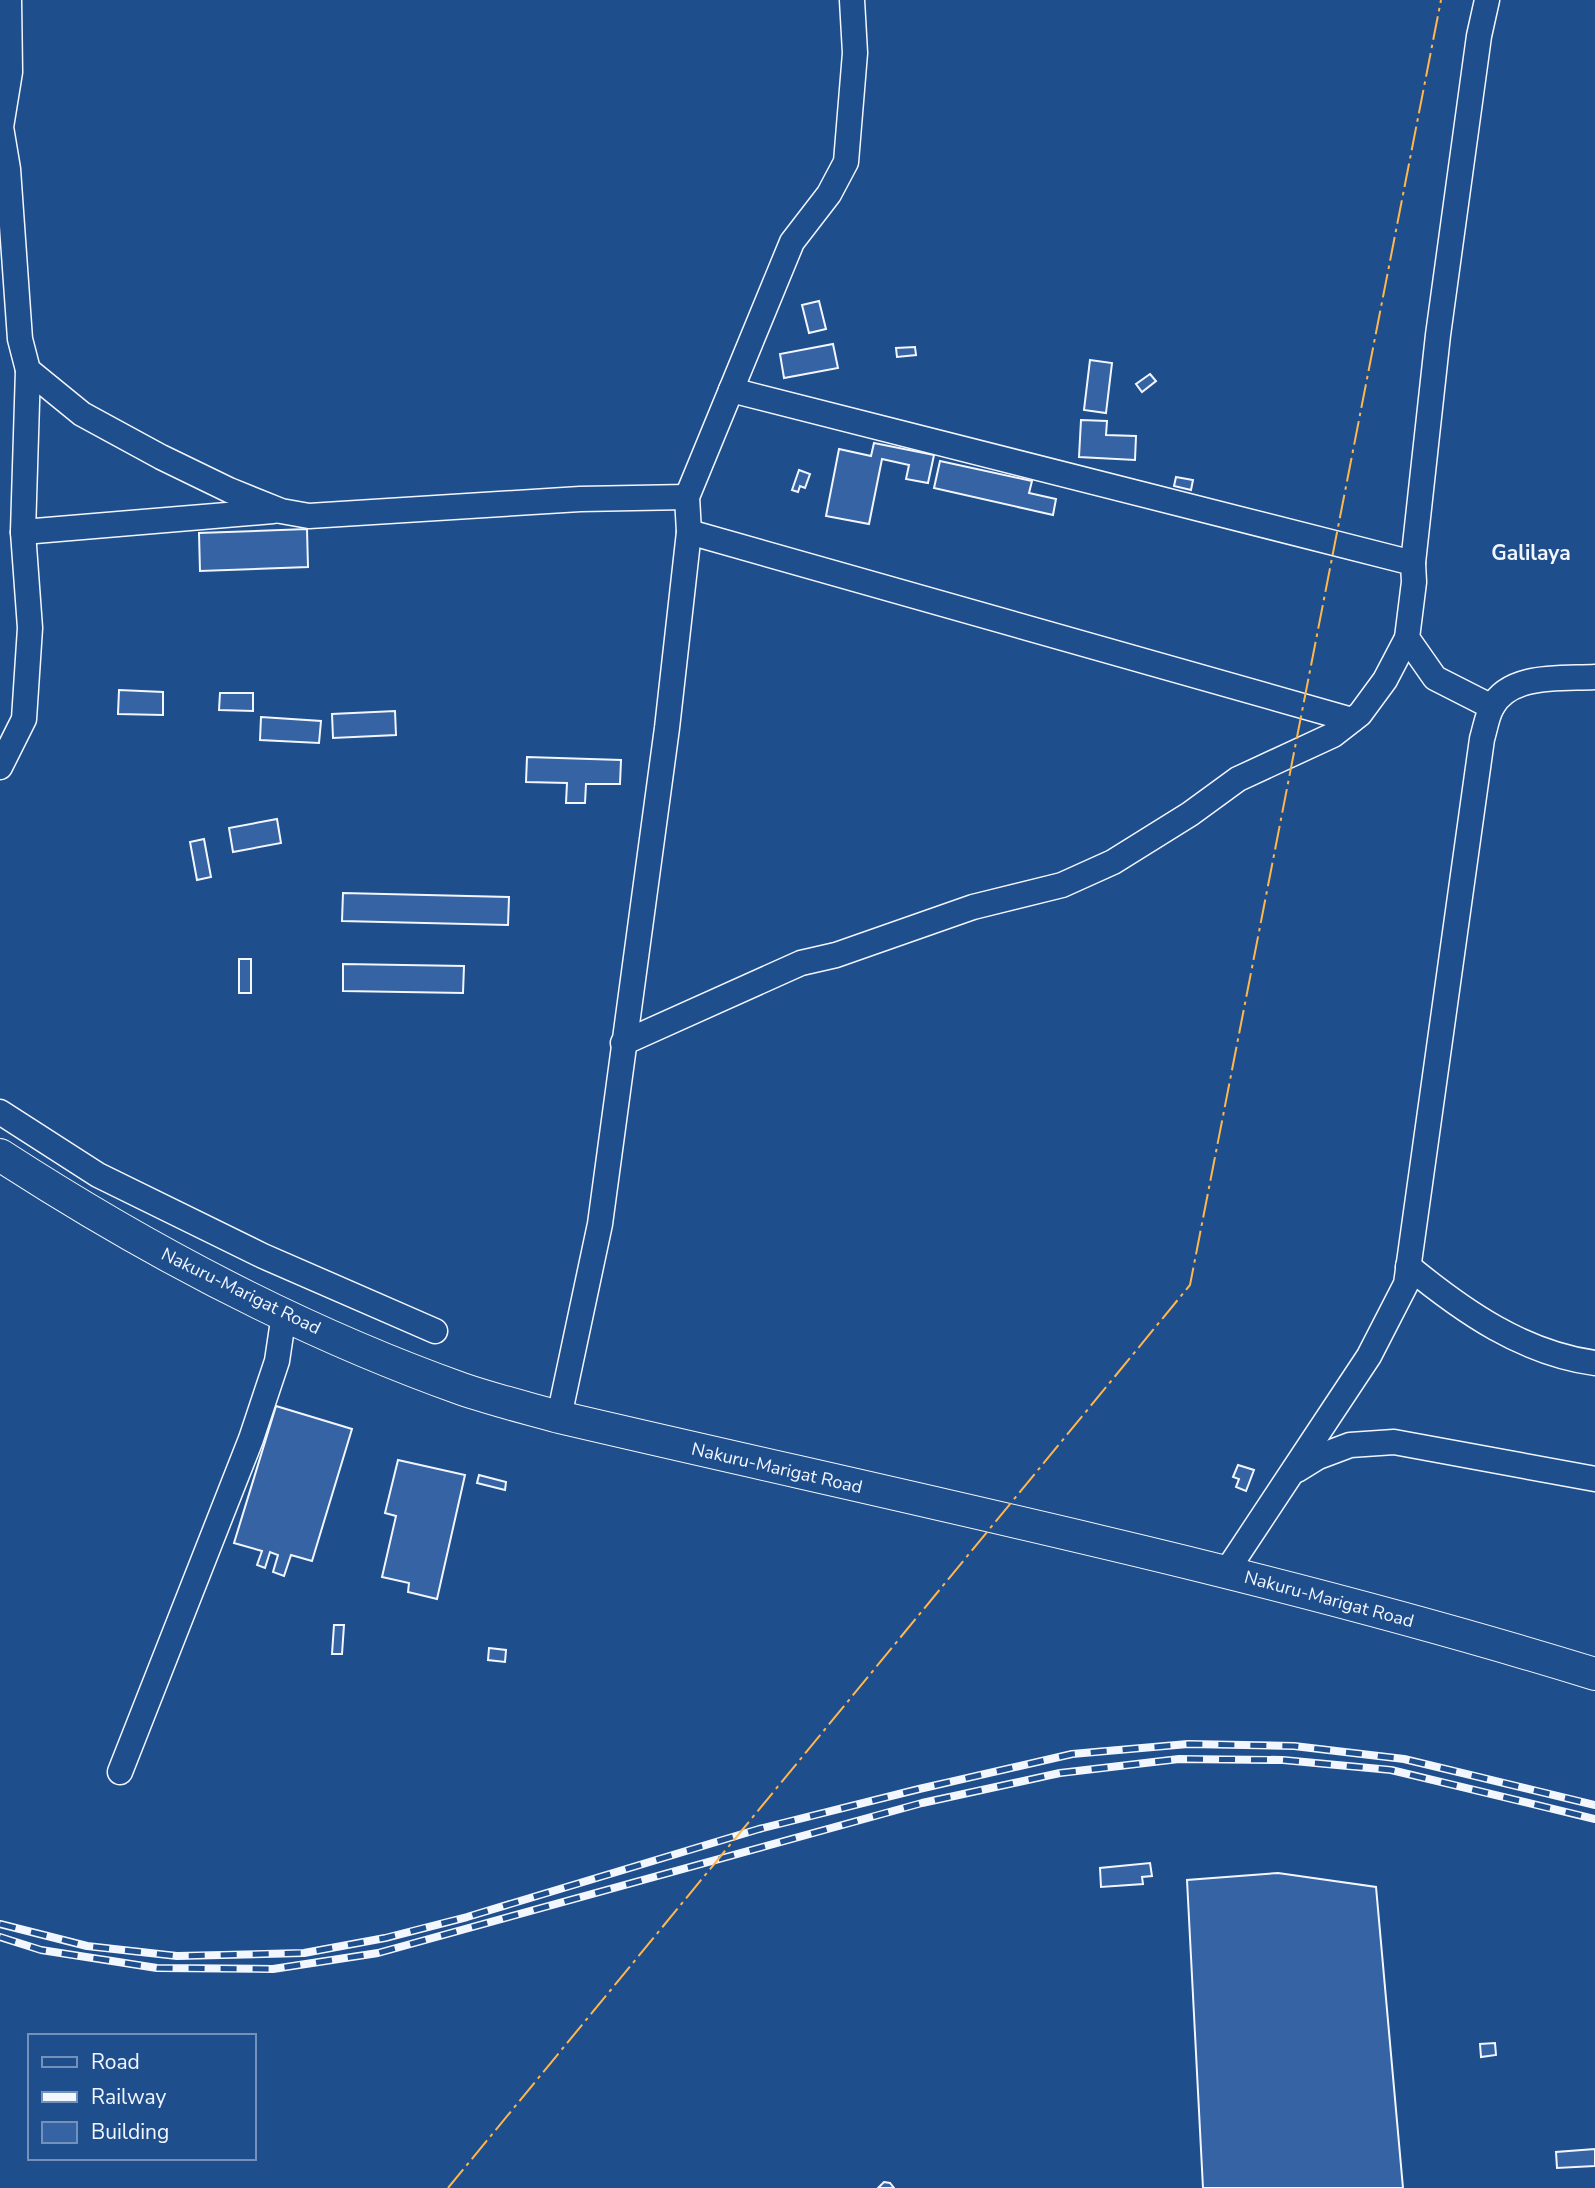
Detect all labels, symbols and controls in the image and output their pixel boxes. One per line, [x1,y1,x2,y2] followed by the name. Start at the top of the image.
[1491,539,1571,567] district label: Galilaya
[157,1242,325,1340] street label: Nakuru-Marigat Road
[689,1437,865,1499] street label: Nakuru-Marigat Road
[1242,1565,1416,1633] street label: Nakuru-Marigat Road
[28,2034,256,2160] legend
[91,2048,140,2076] text: Road
[91,2083,166,2111] text: Railway
[91,2118,169,2146] text: Building

